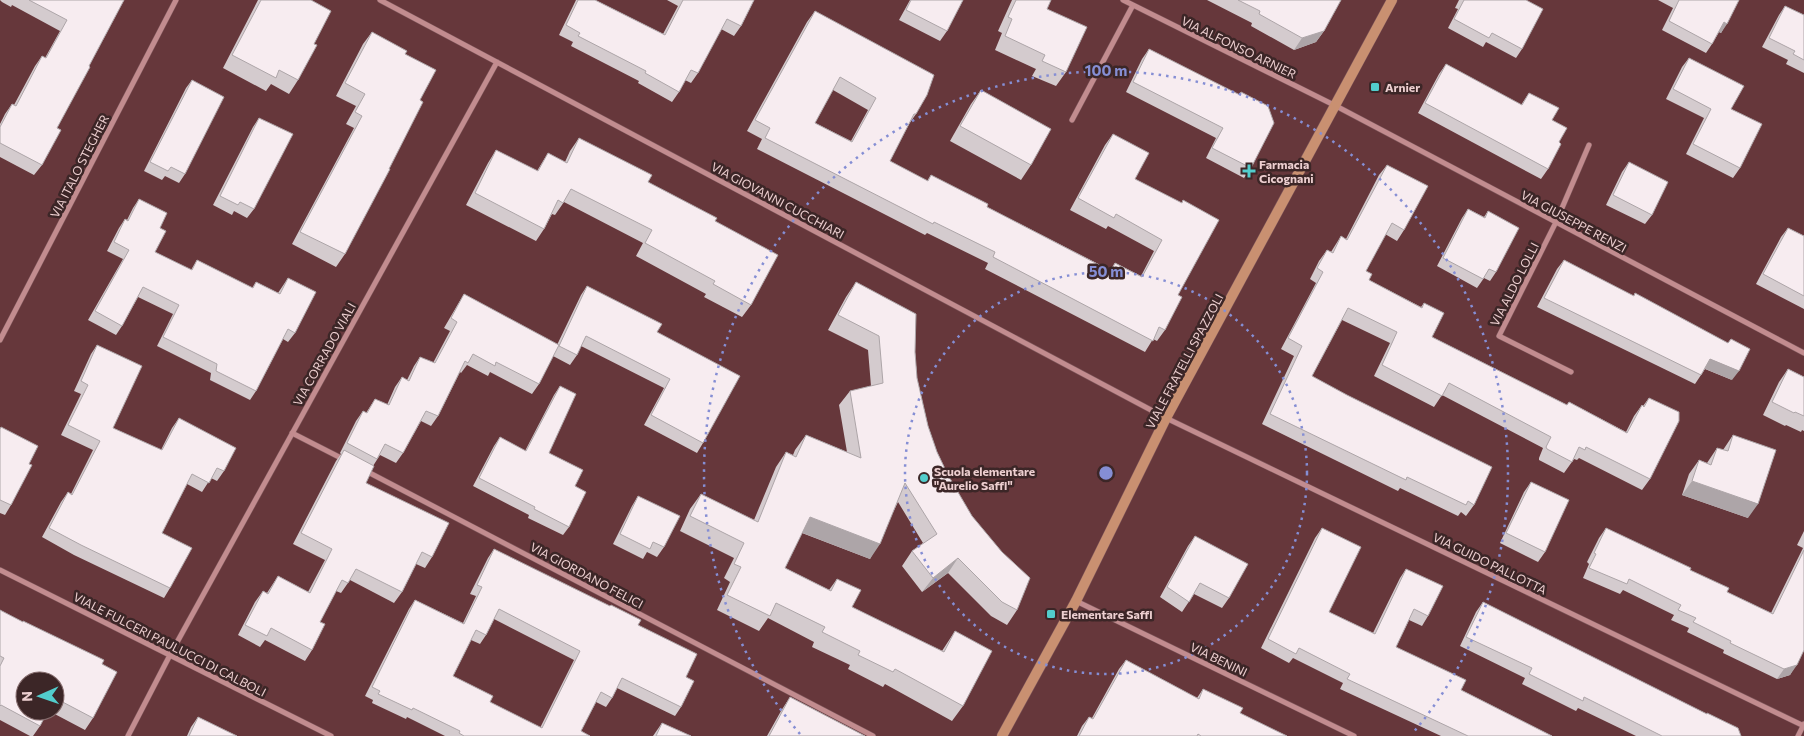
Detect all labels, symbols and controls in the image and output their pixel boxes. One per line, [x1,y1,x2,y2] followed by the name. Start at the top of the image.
[1179,13,1299,81] street label: VIA ALFONSO ARNIER
[1085,61,1127,79] text: 100 m
[1385,80,1420,94] place label: Arnier
[1369,81,1381,93] marker: Arnier
[47,112,111,220] street label: VIA ITALO STEGHER
[1259,157,1314,185] place label: Farmacia Cicognani
[709,159,847,241] street label: VIA GIOVANNI CUCCHIARI
[1243,165,1255,177] marker: Farmacia Cicognani
[1519,187,1629,255] street label: VIA GIUSEPPE RENZI
[1487,240,1541,328] street label: VIA ALDO LOLLI
[1089,262,1123,280] text: 50 m
[1142,291,1226,431] street label: VIALE FRATELLI SPAZZOLI
[290,300,358,408] street label: VIA CORRADO VIALI
[934,464,1035,492] place label: Scuola elementare "Aurelio Saffi"
[1097,464,1115,482] centre of rings
[918,472,930,484] marker: Scuola elementare "Aurelio Saffi"
[1431,529,1549,597] street label: VIA GUIDO PALLOTTA
[528,539,646,611] street label: VIA GIORDANO FELICI
[71,589,269,699] street label: VIALE FULCERI PAULUCCI DI CALBOLI
[1061,607,1153,621] place label: Elementare Saffi
[1045,608,1057,620] marker: Elementare Saffi
[1188,639,1250,679] street label: VIA BENINI
[15,671,65,721] north arrow
[18,691,35,702] text: N

